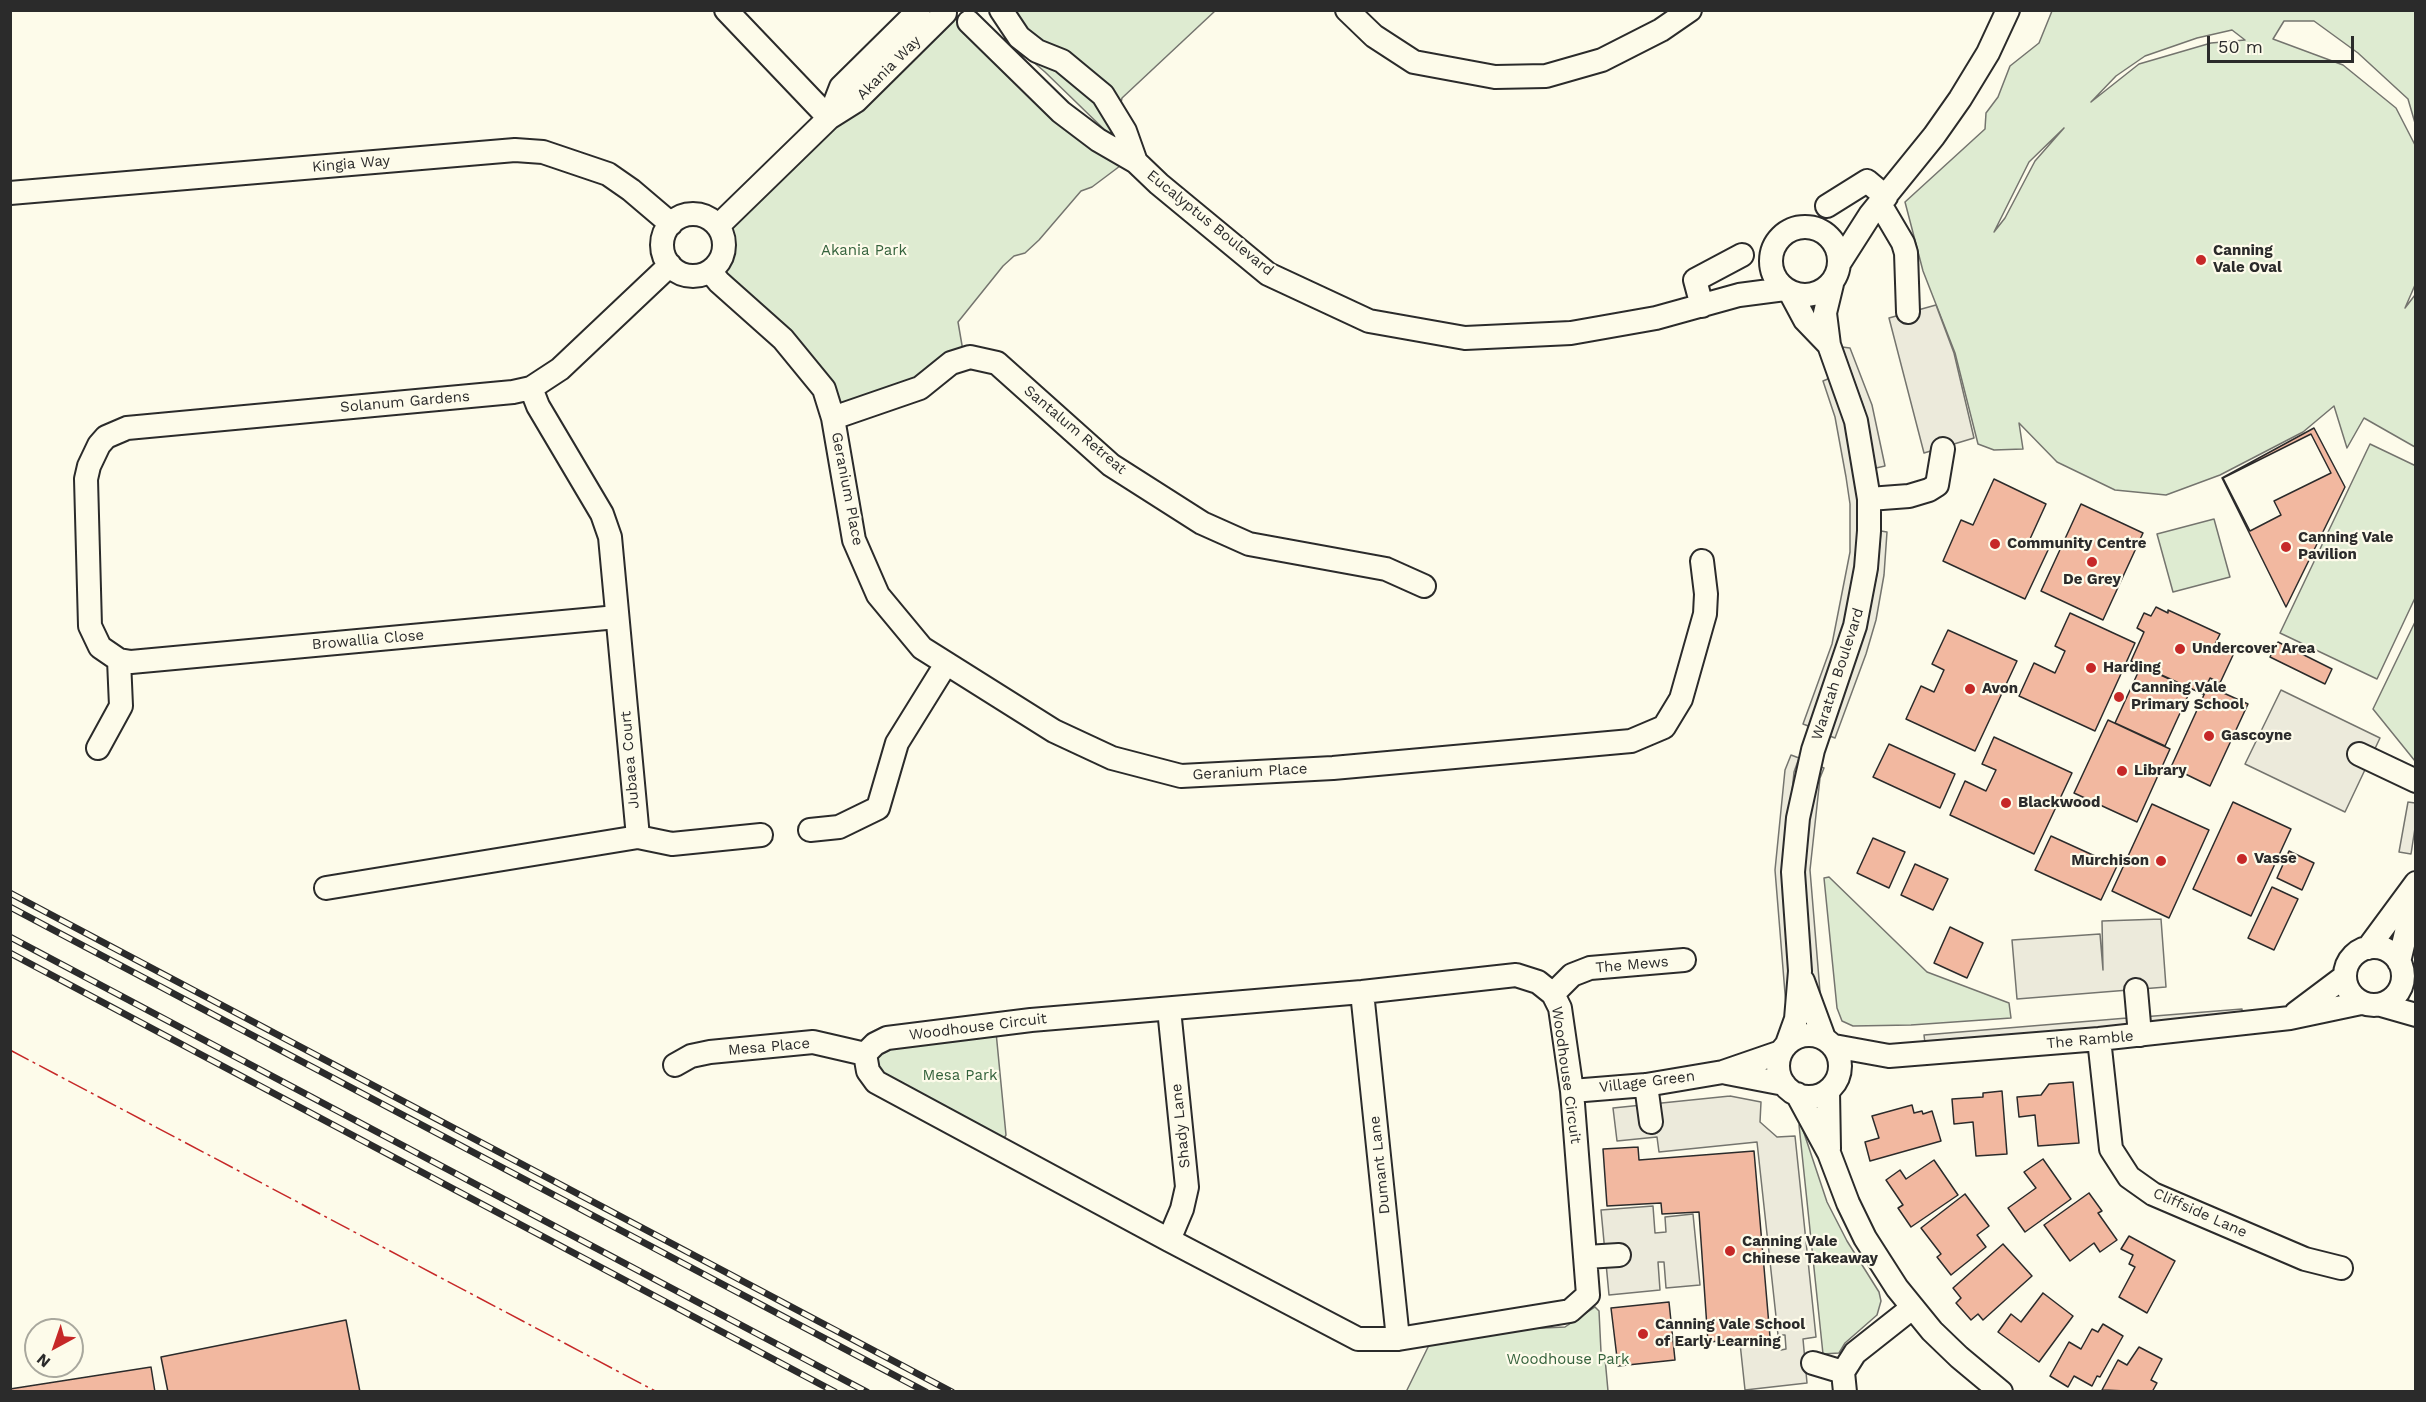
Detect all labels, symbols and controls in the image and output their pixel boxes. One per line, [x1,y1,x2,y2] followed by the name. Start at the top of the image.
[2210,24,2357,62] scale bar
[853,32,925,104] street label: Akania Way
[2218,36,2263,57] text: 50 m
[311,152,391,176] street label: Kingia Way
[1143,166,1277,280] street label: Eucalyptus Boulevard
[821,242,907,260] park label: Akania Park
[2213,242,2282,277] place label: Canning Vale Oval
[2194,253,2208,267] marker: Canning Vale Oval
[1020,382,1130,478] street label: Santalum Retreat
[339,387,471,417] street label: Solanum Gardens
[827,431,867,547] street label: Geranium Place
[2298,529,2393,564] place label: Canning Vale Pavilion
[2007,535,2146,553] place label: Community Centre
[1988,537,2002,551] marker: Community Centre
[2279,540,2293,554] marker: Canning Vale Pavilion
[2085,555,2099,569] marker: De Grey
[2063,571,2121,589] place label: De Grey
[1808,606,1868,742] street label: Waratah Boulevard
[311,626,425,654] street label: Browallia Close
[2192,640,2315,658] place label: Undercover Area
[2173,642,2187,656] marker: Undercover Area
[2103,659,2161,677] place label: Harding
[2084,661,2098,675] marker: Harding
[2131,679,2244,714] place label: Canning Vale Primary School
[1982,680,2018,698] place label: Avon
[1963,682,1977,696] marker: Avon
[2112,690,2126,704] marker: Canning Vale Primary School
[617,710,643,810] street label: Jubaea Court
[2221,727,2292,745] place label: Gascoyne
[2202,729,2216,743] marker: Gascoyne
[1192,760,1308,784] street label: Geranium Place
[2134,762,2187,780] place label: Library
[2115,764,2129,778] marker: Library
[2018,794,2100,812] place label: Blackwood
[1999,796,2013,810] marker: Blackwood
[2254,850,2297,868] place label: Vasse
[2071,852,2149,870] place label: Murchison
[2235,852,2249,866] marker: Vasse
[2154,854,2168,868] marker: Murchison
[1595,953,1669,977] street label: The Mews
[1547,1005,1585,1145] street label: Woodhouse Circuit
[908,1010,1048,1044] street label: Woodhouse Circuit
[2046,1027,2134,1053] street label: The Ramble
[727,1034,811,1060] street label: Mesa Place
[922,1067,998,1085] park label: Mesa Park
[1598,1067,1696,1097] street label: Village Green
[1168,1083,1194,1169] street label: Shady Lane
[1366,1115,1394,1215] street label: Dumant Lane
[2150,1184,2250,1242] street label: Cliffside Lane
[1742,1233,1878,1268] place label: Canning Vale Chinese Takeaway
[1723,1244,1737,1258] marker: Canning Vale Chinese Takeaway
[1655,1316,1805,1351] place label: Canning Vale School of Early Learning
[24,1318,84,1378] north arrow
[1636,1327,1650,1341] marker: Canning Vale School of Early Learning
[33,1350,54,1372] text: N
[1507,1351,1629,1369] park label: Woodhouse Park

